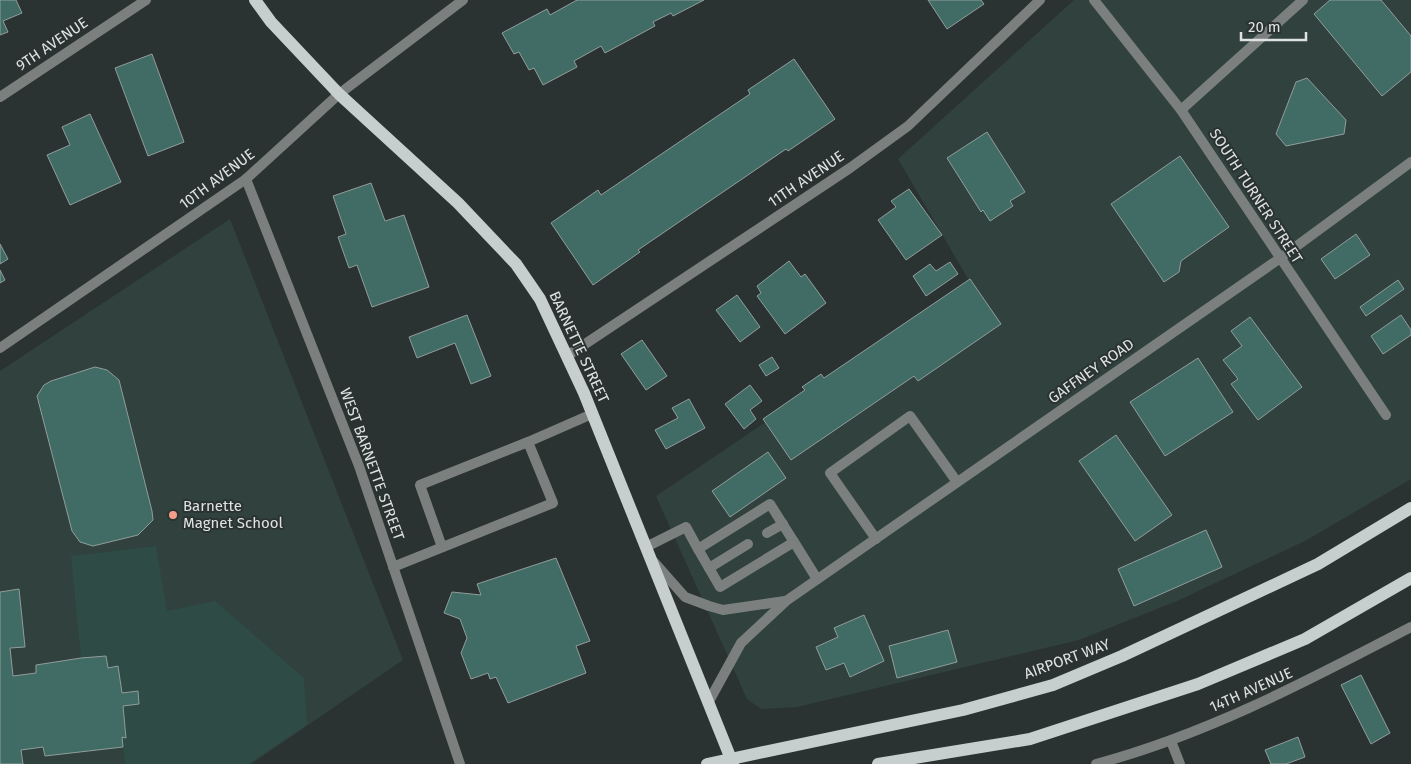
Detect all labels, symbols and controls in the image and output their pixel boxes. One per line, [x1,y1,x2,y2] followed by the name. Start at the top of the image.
[1241,10,1306,42] scale bar
[13,13,91,75] street label: 9TH AVENUE
[1248,18,1281,36] text: 20 m
[1206,125,1306,267] street label: SOUTH TURNER STREET
[176,145,258,213] street label: 10TH AVENUE
[765,147,847,211] street label: 11TH AVENUE
[545,288,613,406] street label: BARNETTE STREET
[1045,335,1137,407] street label: GAFFNEY ROAD
[336,385,408,543] street label: WEST BARNETTE STREET
[183,497,283,532] place label: Barnette Magnet School
[167,509,179,521] marker: Barnette Magnet School
[1022,635,1113,683] street label: AIRPORT WAY
[1207,664,1295,716] street label: 14TH AVENUE

